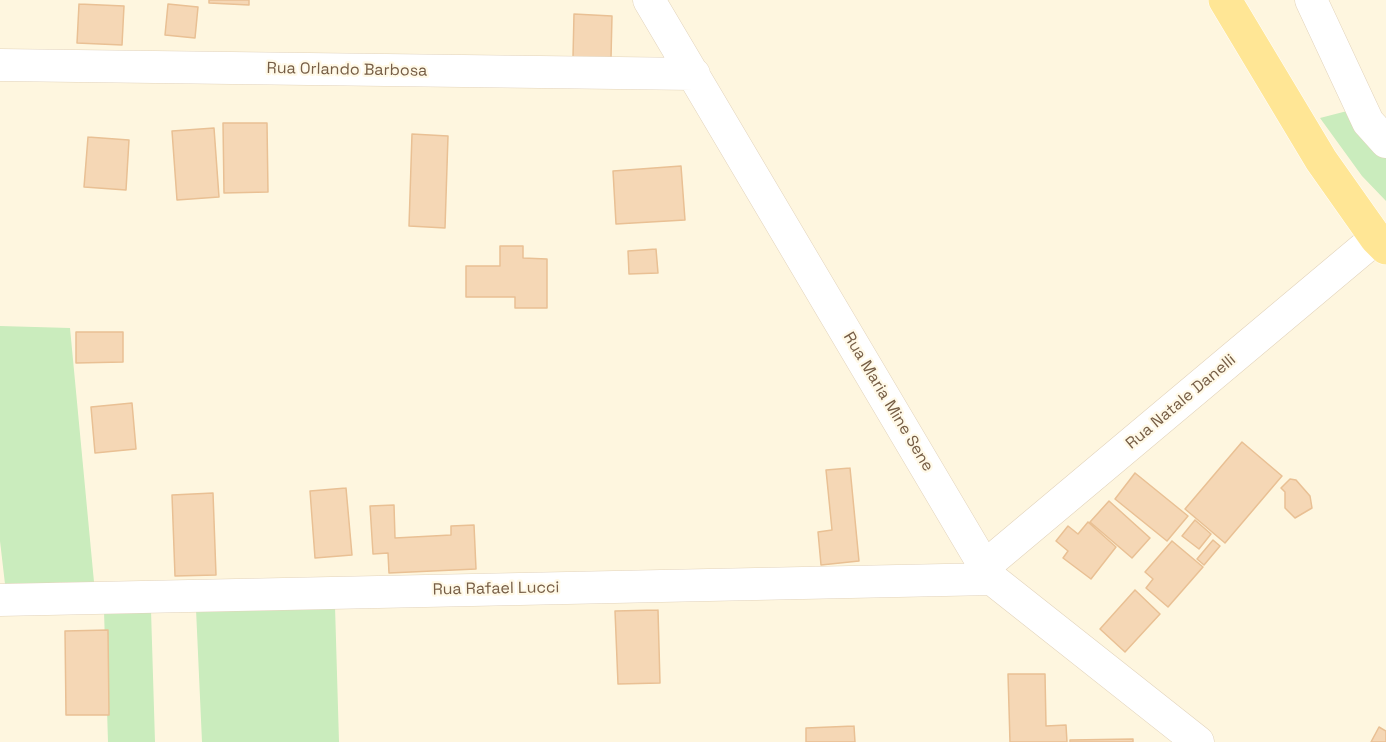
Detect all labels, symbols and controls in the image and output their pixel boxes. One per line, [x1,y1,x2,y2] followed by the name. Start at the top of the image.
[266,59,428,81] street label: Rua Orlando Barbosa
[839,329,937,475] street label: Rua Maria Mine Sene
[1122,350,1240,454] street label: Rua Natale Danelli
[432,578,560,600] street label: Rua Rafael Lucci

